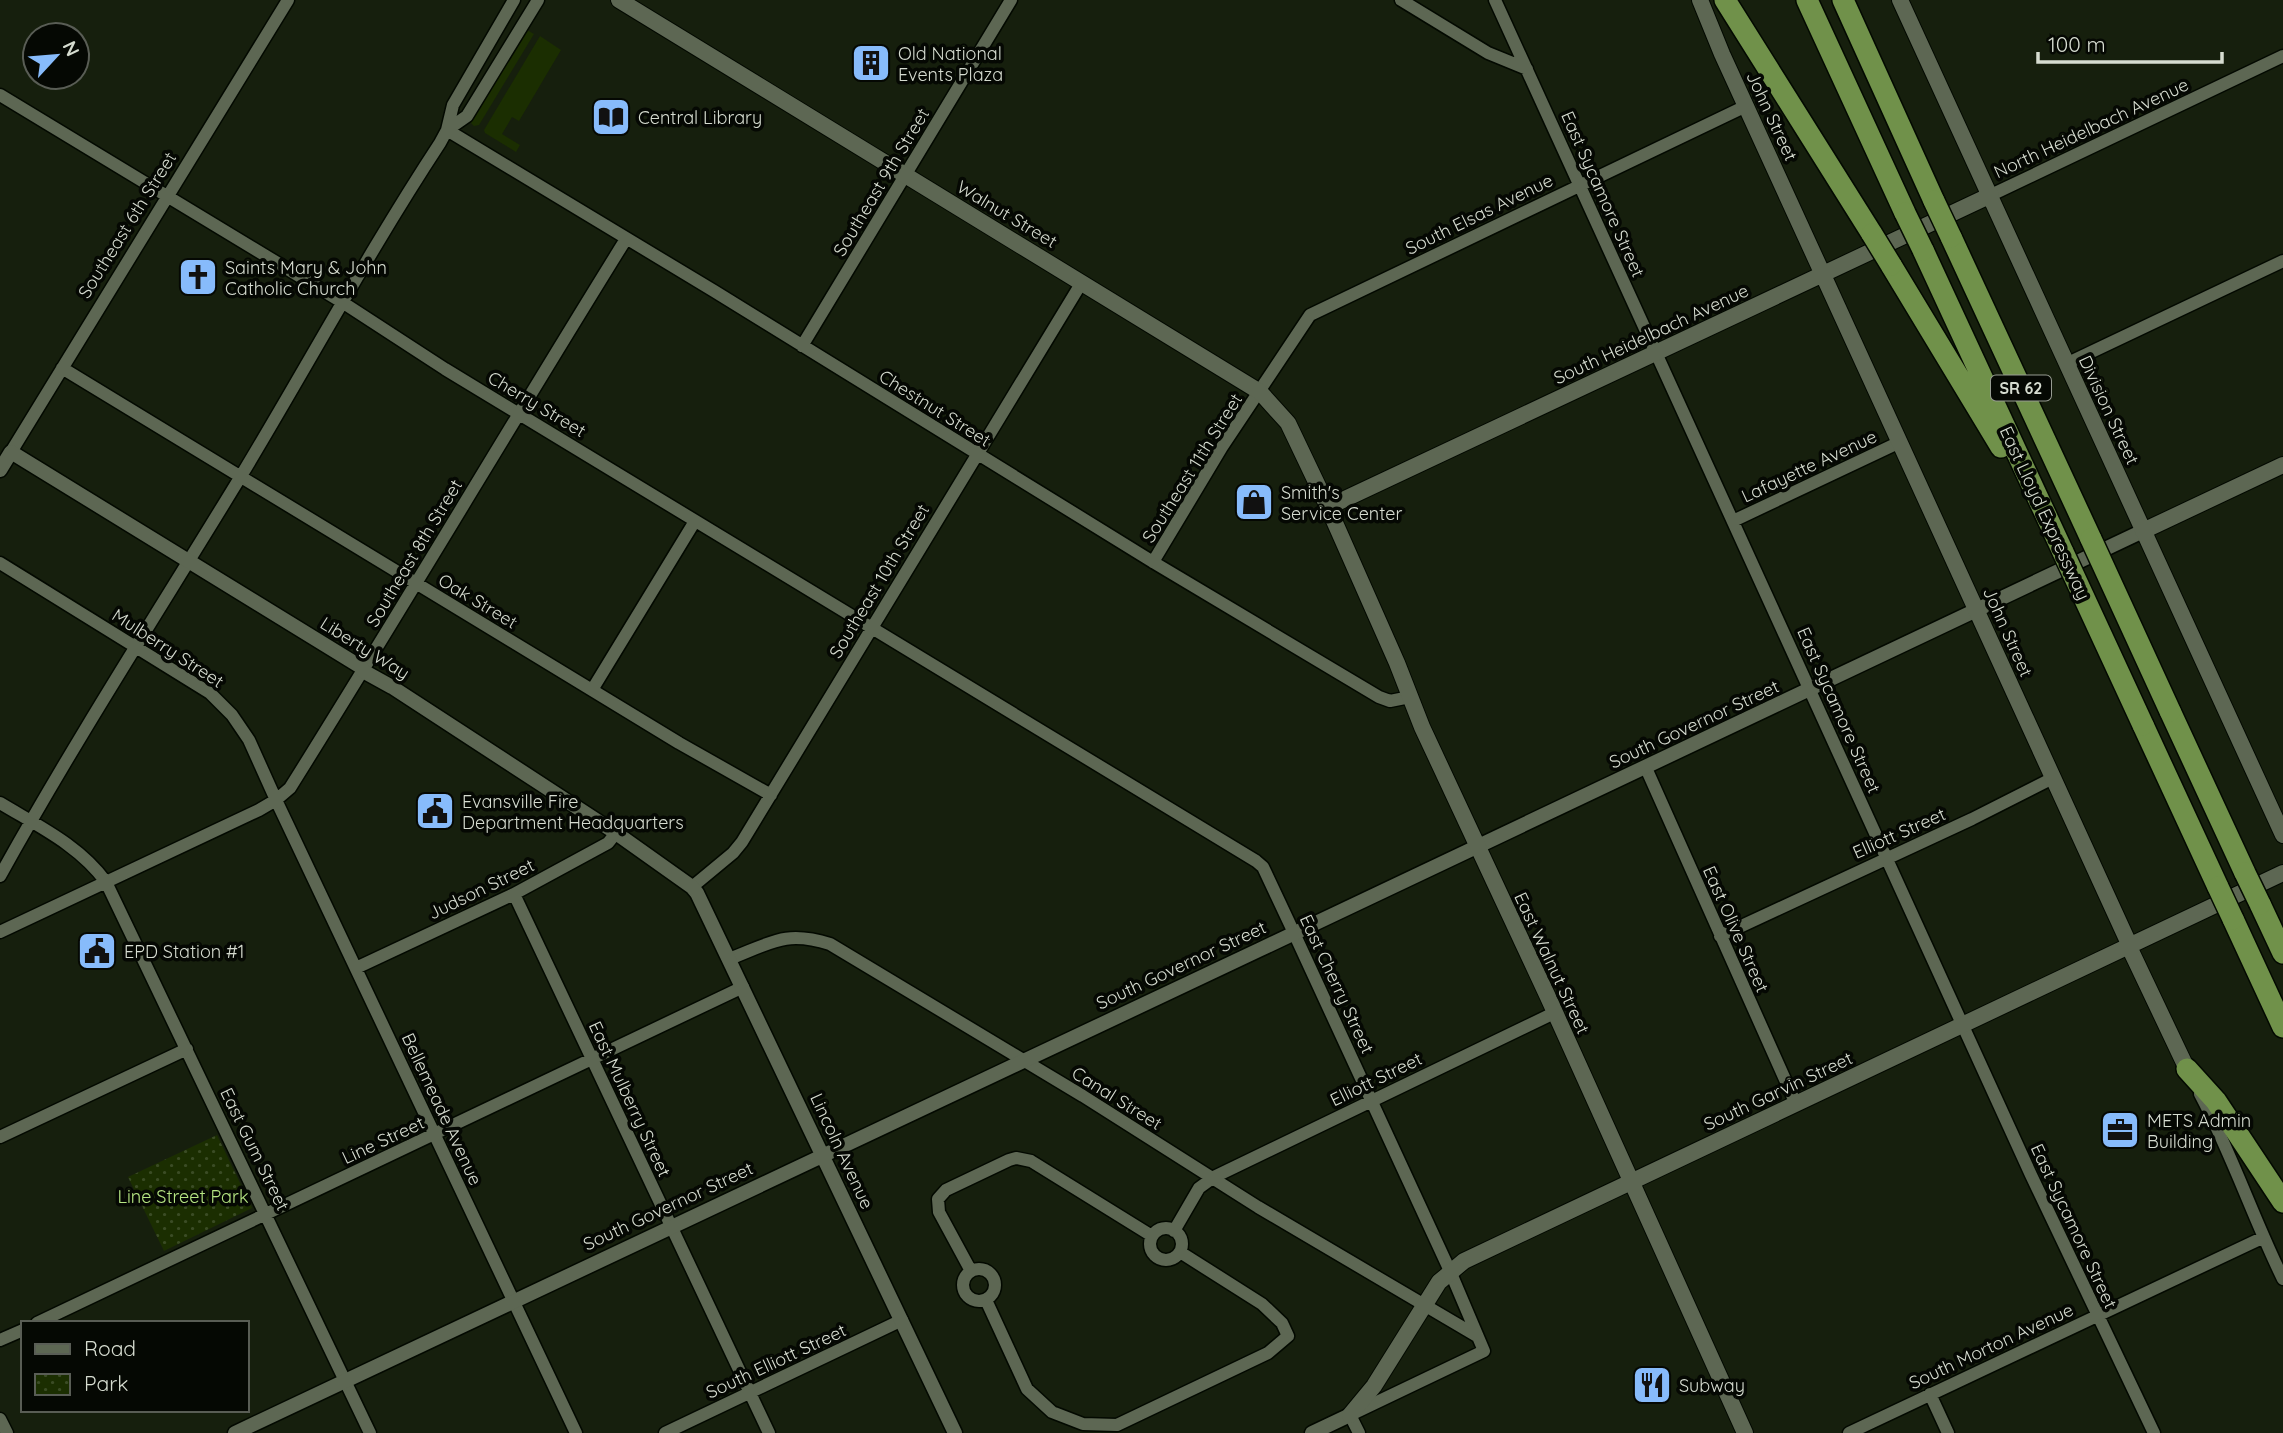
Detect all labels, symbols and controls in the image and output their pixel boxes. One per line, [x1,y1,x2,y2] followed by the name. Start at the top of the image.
[21,21,91,91] north arrow
[2038,21,2222,65] scale bar
[2048,31,2106,57] text: 100 m
[57,37,85,60] text: N
[850,42,892,84] building icon: Old National Events Plaza
[898,42,1003,86] place label: Old National Events Plaza
[1741,68,1803,164] street label: John Street
[1990,73,2192,183] street label: North Heidelbach Avenue
[590,96,632,138] library icon: Central Library
[828,104,934,260] street label: Southeast 9th Street
[638,106,762,129] place label: Central Library
[1556,107,1650,281] street label: East Sycamore Street
[73,148,181,302] street label: Southeast 6th Street
[1401,168,1557,260] street label: South Elsas Avenue
[953,175,1061,253] street label: Walnut Street
[177,256,219,298] church icon: Saints Mary & John Catholic Church
[225,256,387,300] place label: Saints Mary & John Catholic Church
[1550,279,1752,389] street label: South Heidelbach Avenue
[2074,352,2144,468] street label: Division Street
[875,364,995,452] street label: Chestnut Street
[484,366,590,442] street label: Cherry Street
[1991,376,2051,400] road number: SR 62
[1137,389,1247,547] street label: Southeast 11th Street
[1995,422,2095,604] street label: East Lloyd Expressway
[1738,425,1880,507] street label: Lafayette Avenue
[361,475,467,631] street label: Southeast 8th Street
[1233,481,1275,523] shop icon: Smith's Service Center
[1281,481,1402,525] place label: Smith's Service Center
[824,500,934,662] street label: Southeast 10th Street
[434,568,522,634] street label: Oak Street
[1978,584,2038,680] street label: John Street
[108,603,228,693] street label: Mulberry Street
[316,611,414,685] street label: Liberty Way
[1792,623,1886,797] street label: East Sycamore Street
[1605,675,1783,773] street label: South Governor Street
[414,790,456,832] public building icon: Evansville Fire Department Headquarters
[462,790,684,834] place label: Evansville Fire Department Headquarters
[1849,802,1949,864] street label: Elliott Street
[424,853,538,925] street label: Judson Street
[1698,862,1774,996] street label: East Olive Street
[1509,888,1595,1038] street label: East Walnut Street
[1295,911,1379,1057] street label: East Cherry Street
[1092,916,1270,1014] street label: South Governor Street
[76,930,118,972] public building icon: EPD Station #1
[124,940,245,963] place label: EPD Station #1
[584,1017,676,1181] street label: East Mulberry Street
[397,1029,487,1189] street label: Bellemeade Avenue
[1700,1046,1856,1136] street label: South Garvin Street
[1326,1047,1426,1111] street label: Elliott Street
[1068,1061,1166,1135] street label: Canal Street
[215,1084,295,1214] street label: East Gum Street
[805,1089,879,1213] street label: Lincoln Avenue
[2099,1109,2141,1151] office icon: METS Admin Building
[2147,1109,2251,1153] place label: METS Admin Building
[338,1111,428,1169] street label: Line Street
[2026,1140,2122,1312] street label: East Sycamore Street
[579,1157,757,1255] street label: South Governor Street
[117,1185,249,1208] park label: Line Street Park
[1905,1298,2077,1394] street label: South Morton Avenue
[702,1318,850,1404] street label: South Elliott Street
[21,1321,248,1412] legend
[84,1335,136,1361] text: Road
[1631,1364,1673,1406] restaurant icon: Subway
[84,1370,128,1396] text: Park
[1679,1374,1745,1397] place label: Subway

